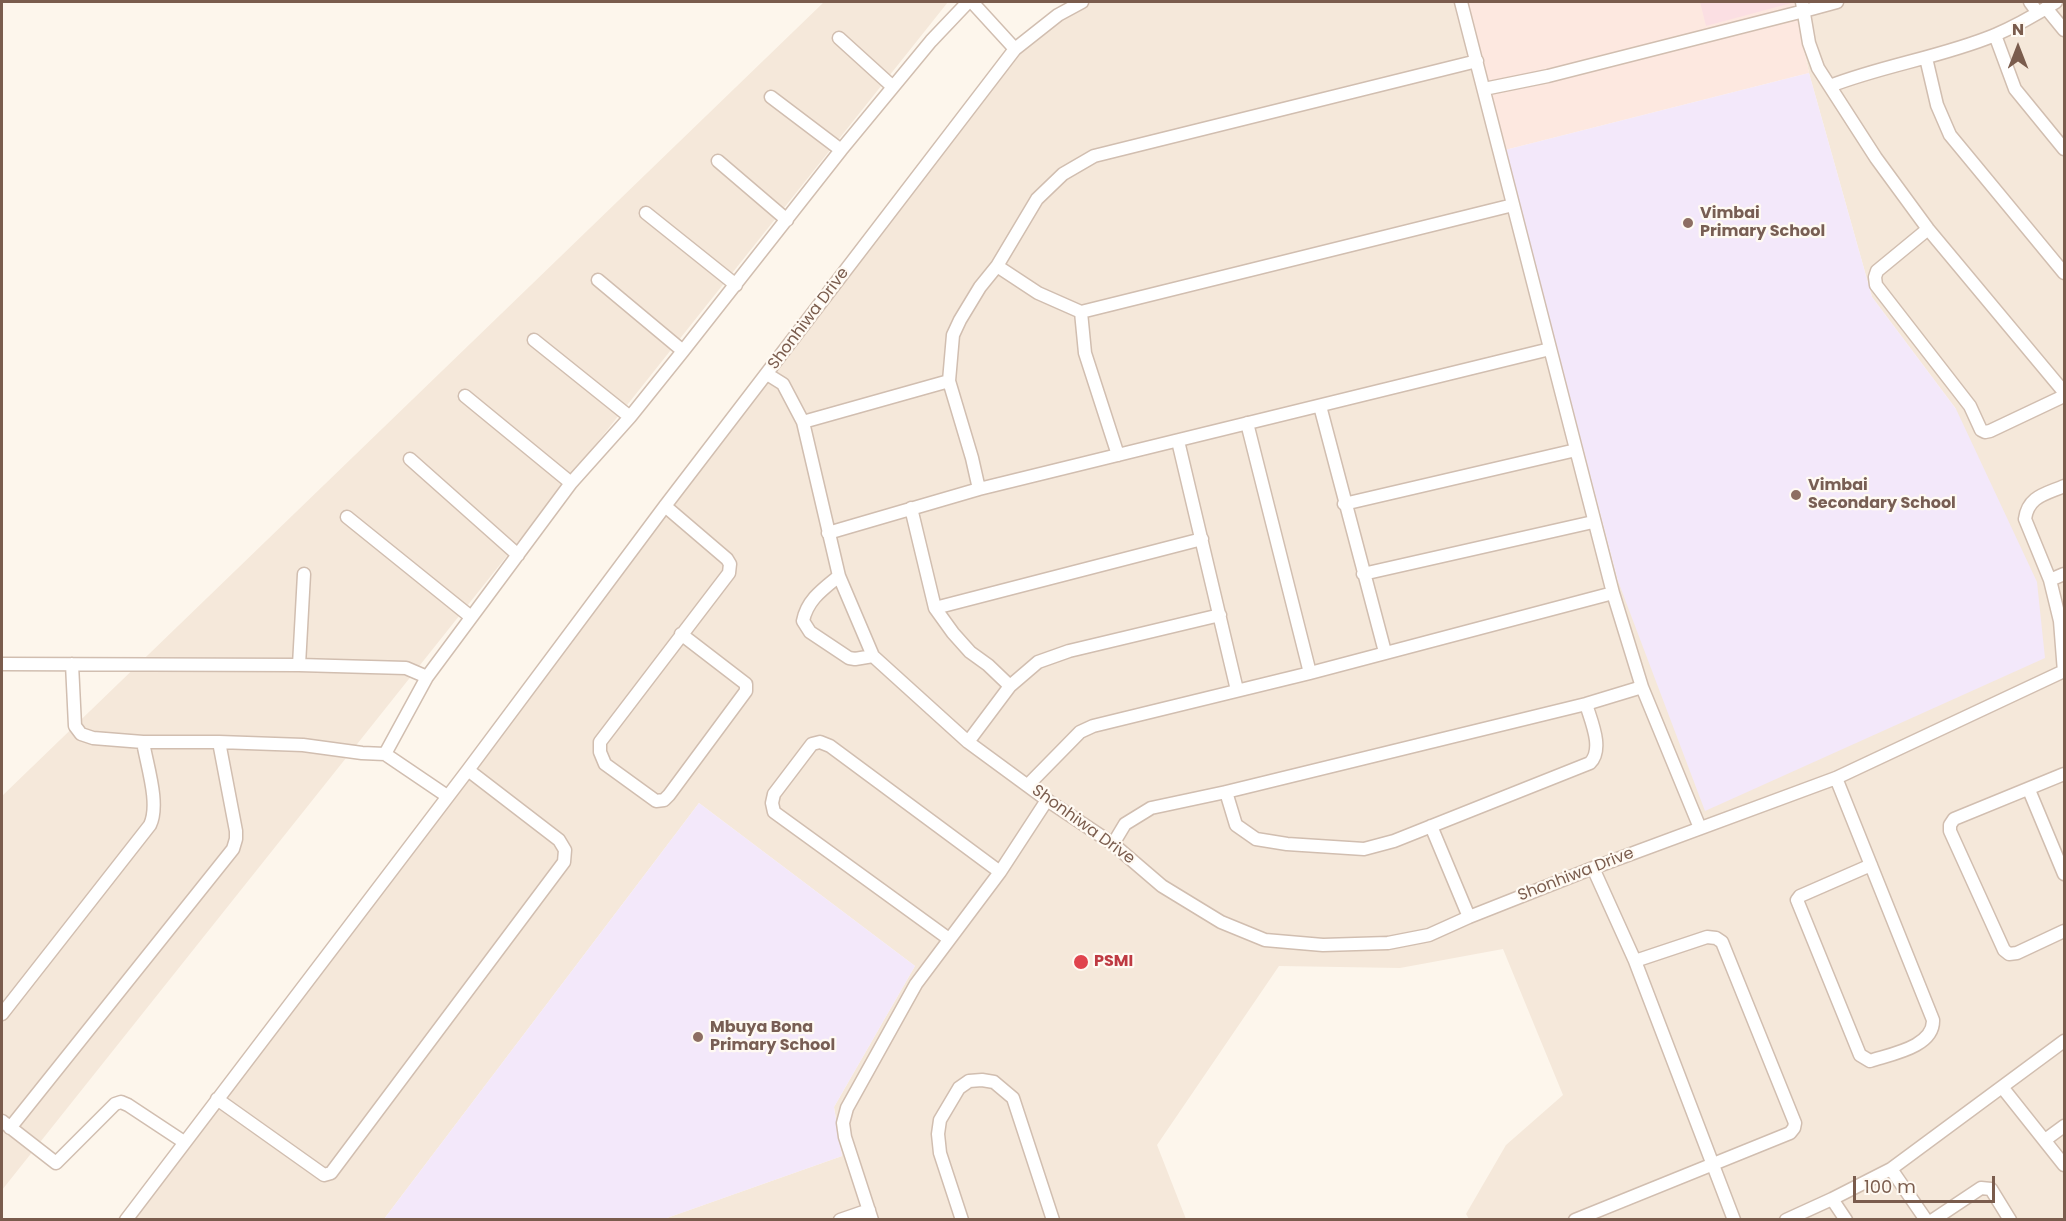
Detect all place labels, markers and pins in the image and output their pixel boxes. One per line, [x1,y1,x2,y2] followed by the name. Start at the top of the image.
[1700,204,1825,242] place label: Vimbai Primary School
[1681,216,1695,230] marker: Vimbai Primary School
[1808,476,1956,514] place label: Vimbai Secondary School
[1789,488,1803,502] marker: Vimbai Secondary School
[1094,952,1133,972] place label: PSMI
[1072,953,1090,971] marker: PSMI
[710,1018,835,1056] place label: Mbuya Bona Primary School
[691,1030,705,1044] marker: Mbuya Bona Primary School

